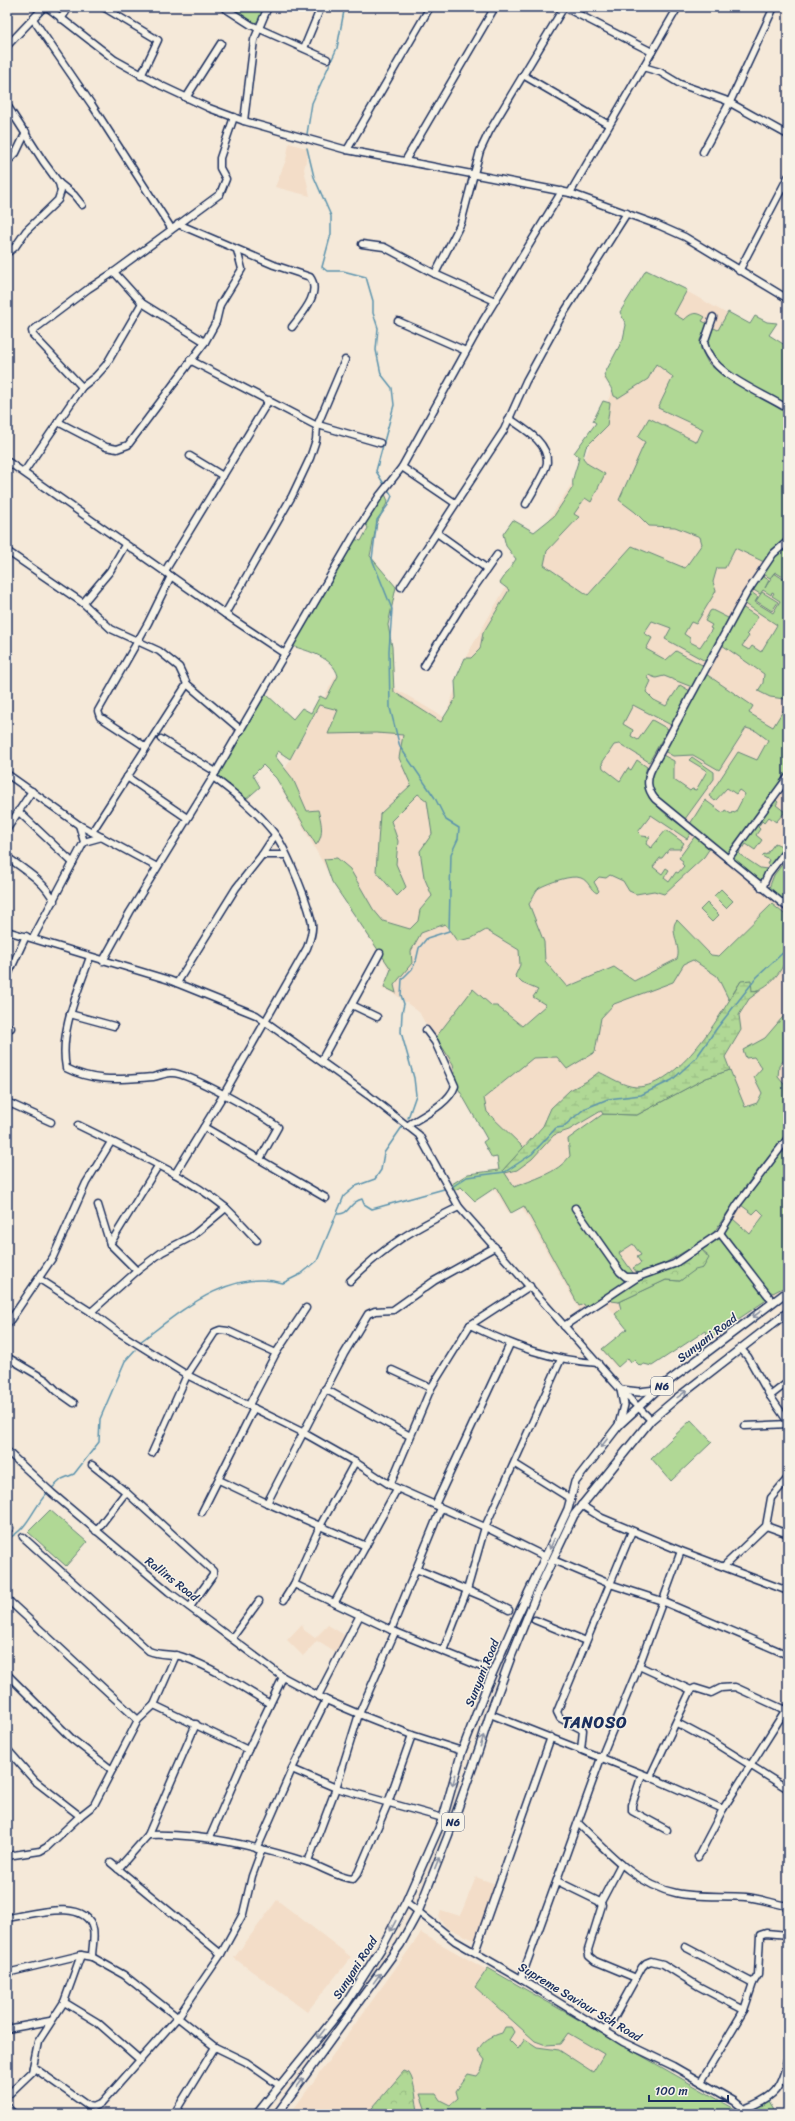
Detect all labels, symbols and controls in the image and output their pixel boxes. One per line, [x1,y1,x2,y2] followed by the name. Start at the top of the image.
[672,1307,743,1368] street label: Sunyani Road
[751,1310,762,1319] one-way arrow
[651,1377,673,1395] road number: N6
[676,1390,687,1398] one-way arrow
[600,1437,609,1448] one-way arrow
[547,1538,555,1550] one-way arrow
[140,1551,205,1608] street label: Rallins Road
[458,1634,506,1710] street label: Sunyani Road
[562,1708,628,1737] district label: TANOSO
[479,1735,486,1748] one-way arrow
[450,1774,457,1787] one-way arrow
[442,1813,464,1831] road number: N6
[433,1858,441,1870] one-way arrow
[389,1920,396,1932] one-way arrow
[326,1931,385,2004] street label: Sunyani Road
[514,1956,647,2048] street label: Supreme Saviour Sch Road
[373,1973,381,1984] one-way arrow
[317,2028,325,2039] one-way arrow
[296,2077,305,2088] one-way arrow
[649,2077,728,2103] scale bar
[655,2080,688,2102] text: 100 m

